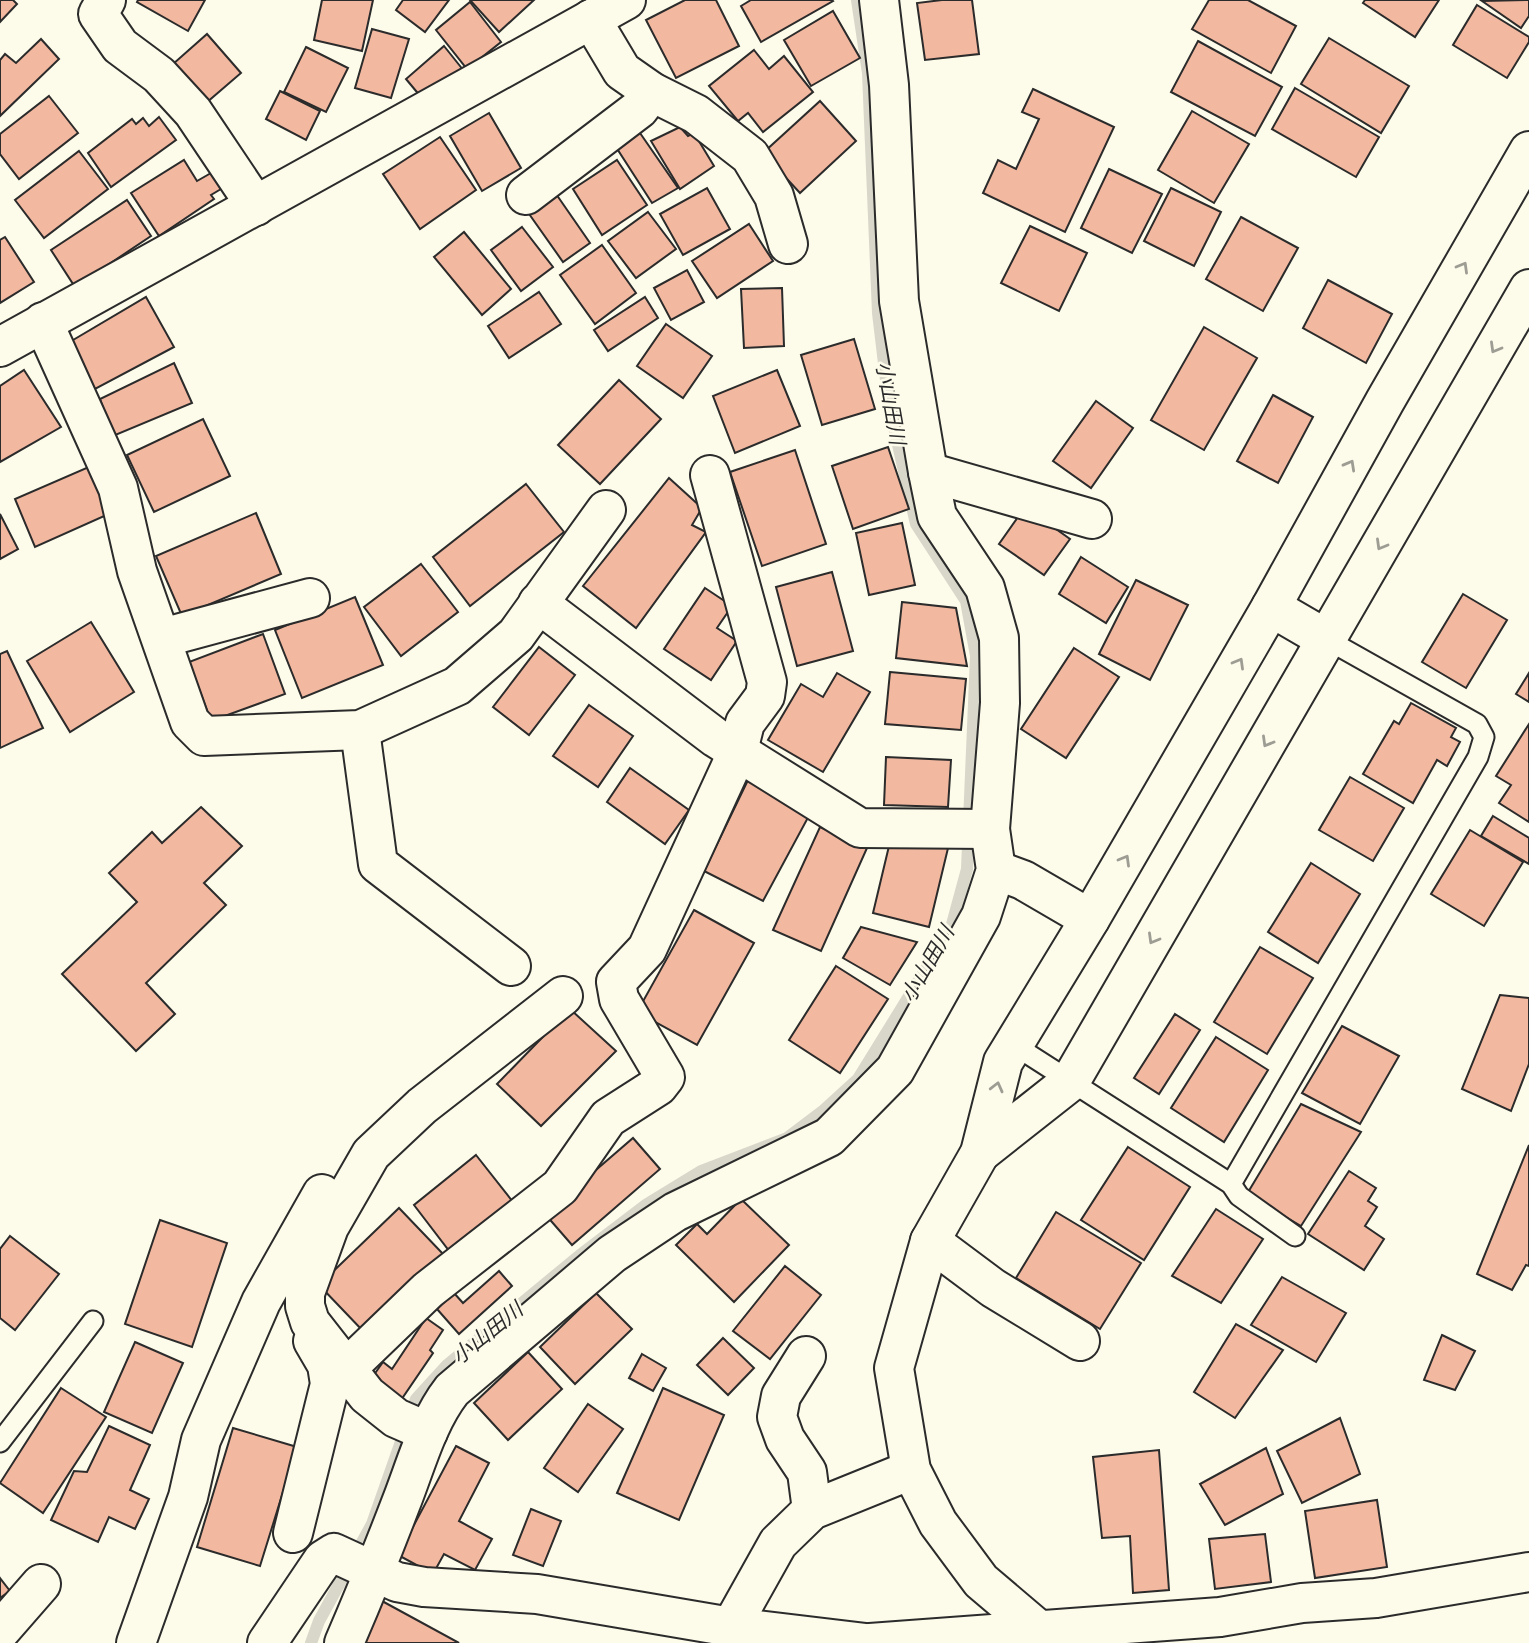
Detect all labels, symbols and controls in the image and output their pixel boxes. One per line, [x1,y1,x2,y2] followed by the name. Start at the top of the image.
[1454,262,1467,275] one-way arrow
[1490,341,1503,353] one-way arrow
[869,359,913,449] water label: 小山田川
[1342,460,1355,472] one-way arrow
[1376,538,1389,550] one-way arrow
[1230,658,1243,671] one-way arrow
[1262,735,1275,747] one-way arrow
[1116,855,1129,868] one-way arrow
[893,919,962,1008] water label: 小山田川
[1148,931,1161,944] one-way arrow
[989,1081,1003,1093] one-way arrow
[445,1294,530,1371] water label: 小山田川

